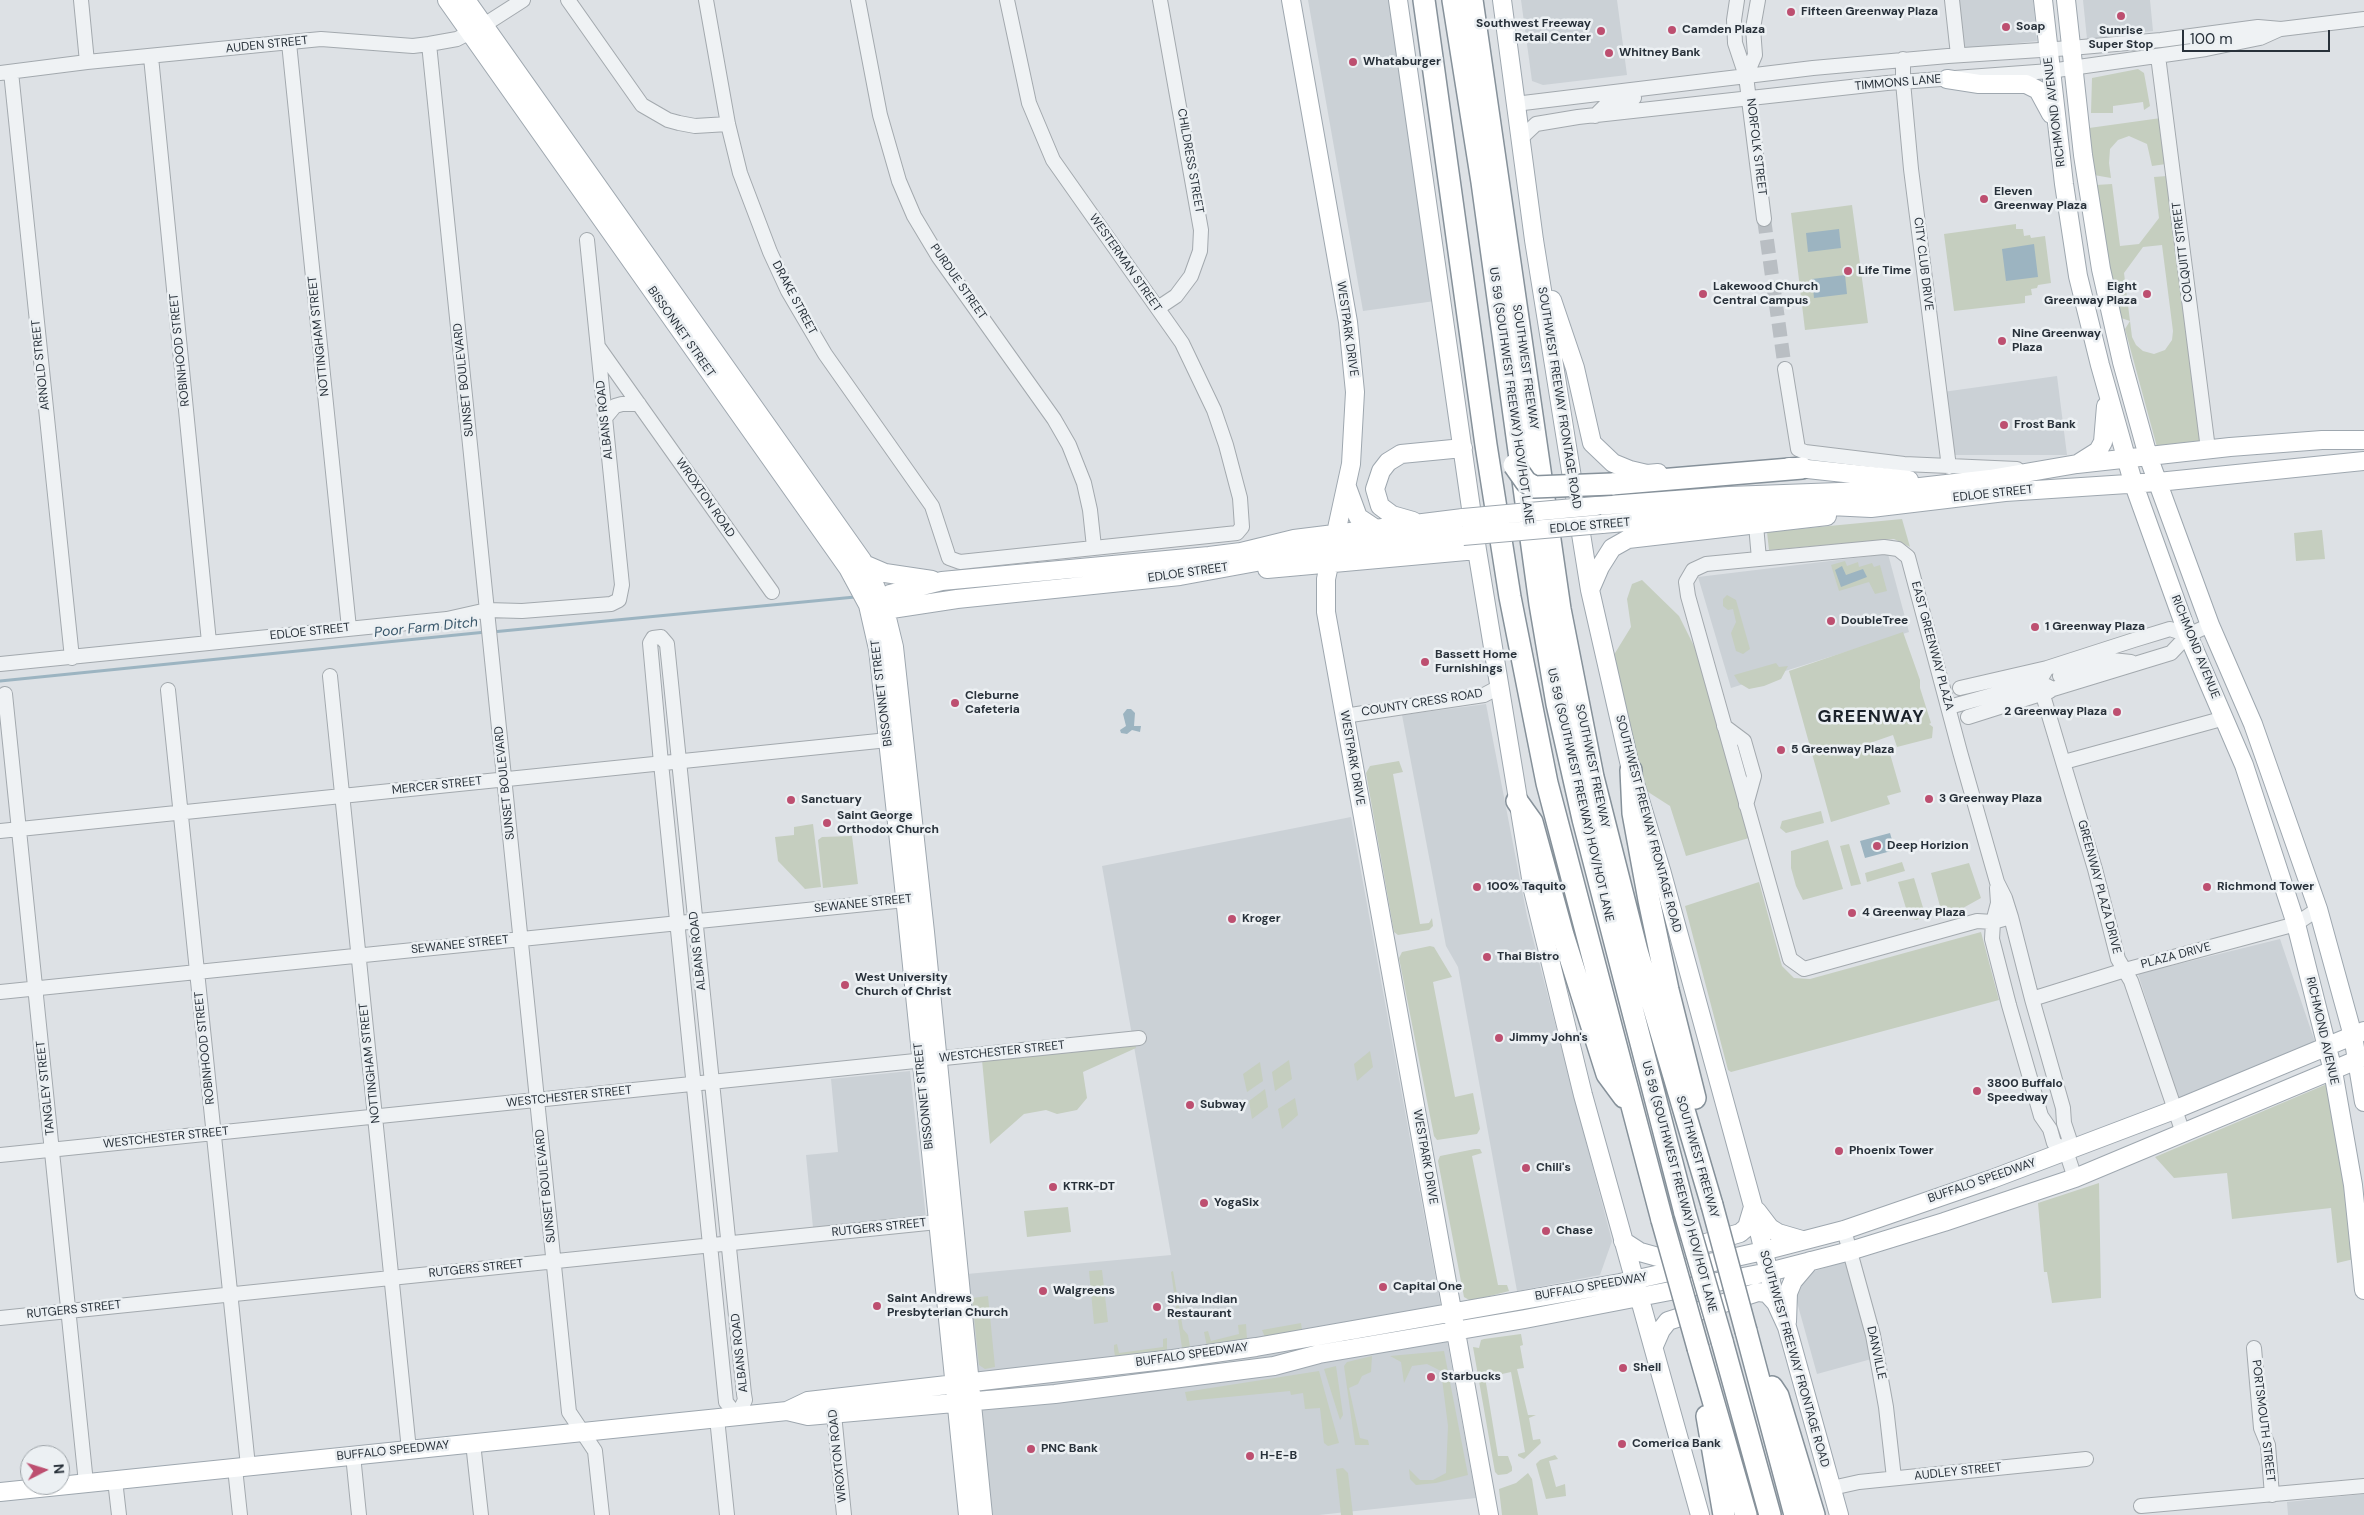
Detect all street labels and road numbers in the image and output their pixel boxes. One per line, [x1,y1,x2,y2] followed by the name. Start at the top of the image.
[225,34,309,56] street label: AUDEN STREET
[2041,56,2069,168] street label: RICHMOND AVENUE
[1854,72,1942,94] street label: TIMMONS LANE
[1743,98,1769,196] street label: NORFOLK STREET
[1174,108,1206,214] street label: CHILDRESS STREET
[2170,201,2196,303] street label: COLQUITT STREET
[1086,211,1164,315] street label: WESTERMAN STREET
[1910,216,1936,312] street label: CITY CLUB DRIVE
[927,241,989,323] street label: PURDUE STREET
[769,259,819,337] street label: DRAKE STREET
[1486,266,1536,526] street label: US 59 (SOUTHWEST FREEWAY) HOV/HOT LANE
[306,275,332,397] street label: NOTTINGHAM STREET
[1333,280,1361,378] street label: WESTPARK DRIVE
[644,284,718,380] street label: BISSONNET STREET
[1534,286,1584,510] street label: SOUTHWEST FREEWAY FRONTAGE ROAD
[167,293,193,407] street label: ROBINHOOD STREET
[1509,304,1541,430] street label: SOUTHWEST FREEWAY
[29,319,53,411] street label: ARNOLD STREET
[451,322,477,438] street label: SUNSET BOULEVARD
[594,380,616,460] street label: ALBANS ROAD
[672,455,738,541] street label: WROXTON ROAD
[1952,483,2034,505] street label: EDLOE STREET
[1549,515,1631,537] street label: EDLOE STREET
[1147,560,1229,586] street label: EDLOE STREET
[1908,580,1956,712] street label: EAST GREENWAY PLAZA
[2168,593,2222,701] street label: RICHMOND AVENUE
[269,621,351,643] street label: EDLOE STREET
[868,639,896,747] street label: BISSONNET STREET
[1544,667,1616,923] street label: US 59 (SOUTHWEST FREEWAY) HOV/HOT LANE
[1360,686,1484,720] street label: COUNTY CRESS ROAD
[1572,703,1612,829] street label: SOUTHWEST FREEWAY
[1337,709,1367,807] street label: WESTPARK DRIVE
[1612,714,1684,934] street label: SOUTHWEST FREEWAY FRONTAGE ROAD
[492,725,518,841] street label: SUNSET BOULEVARD
[391,774,483,798] street label: MERCER STREET
[2074,818,2124,956] street label: GREENWAY PLAZA DRIVE
[813,892,913,916] street label: SEWANEE STREET
[687,911,709,991] street label: ALBANS ROAD
[410,933,510,957] street label: SEWANEE STREET
[2139,940,2213,972] street label: PLAZA DRIVE
[2303,976,2341,1086] street label: RICHMOND AVENUE
[192,991,218,1105] street label: ROBINHOOD STREET
[357,1002,383,1124] street label: NOTTINGHAM STREET
[938,1038,1066,1066] street label: WESTCHESTER STREET
[34,1040,58,1136] street label: TANGLEY STREET
[911,1042,937,1150] street label: BISSONNET STREET
[1638,1060,1720,1314] street label: US 59 (SOUTHWEST FREEWAY) HOV/HOT LANE
[505,1083,633,1111] street label: WESTCHESTER STREET
[1673,1094,1721,1220] street label: SOUTHWEST FREEWAY
[1410,1108,1440,1206] street label: WESTPARK DRIVE
[102,1124,230,1152] street label: WESTCHESTER STREET
[533,1128,559,1244] street label: SUNSET BOULEVARD
[1926,1156,2038,1206] street label: BUFFALO SPEEDWAY
[831,1216,927,1240] street label: RUTGERS STREET
[1756,1249,1832,1469] street label: SOUTHWEST FREEWAY FRONTAGE ROAD
[428,1257,524,1281] street label: RUTGERS STREET
[1534,1270,1648,1304] street label: BUFFALO SPEEDWAY
[26,1298,122,1322] street label: RUTGERS STREET
[729,1313,751,1393] street label: ALBANS ROAD
[1863,1325,1889,1381] street label: DANVILLE
[1135,1340,1249,1370] street label: BUFFALO SPEEDWAY
[2248,1359,2278,1483] street label: PORTSMOUTH STREET
[826,1409,850,1503] street label: WROXTON ROAD
[336,1438,450,1464] street label: BUFFALO SPEEDWAY
[1914,1460,2002,1484] street label: AUDLEY STREET

